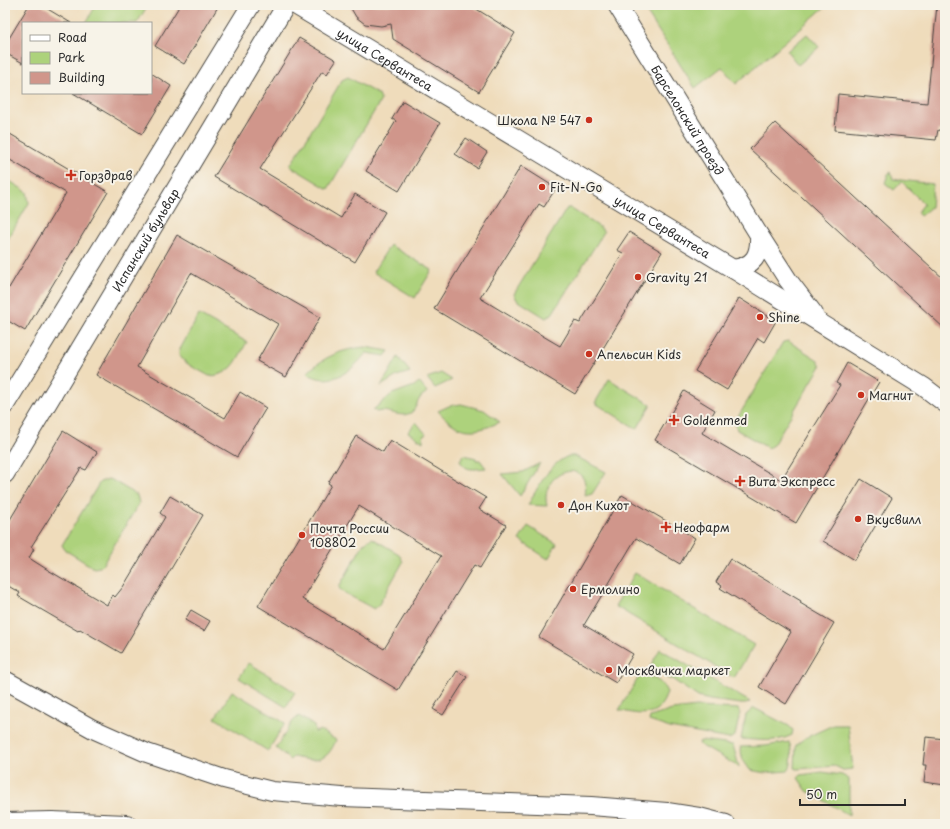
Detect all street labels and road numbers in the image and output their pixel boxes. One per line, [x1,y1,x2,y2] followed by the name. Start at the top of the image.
[334,23,437,95] street label: улица Сервантеса
[647,61,729,178] street label: Барселонский проезд
[107,185,183,295] street label: Испанский бульвар
[611,191,714,263] street label: улица Сервантеса

